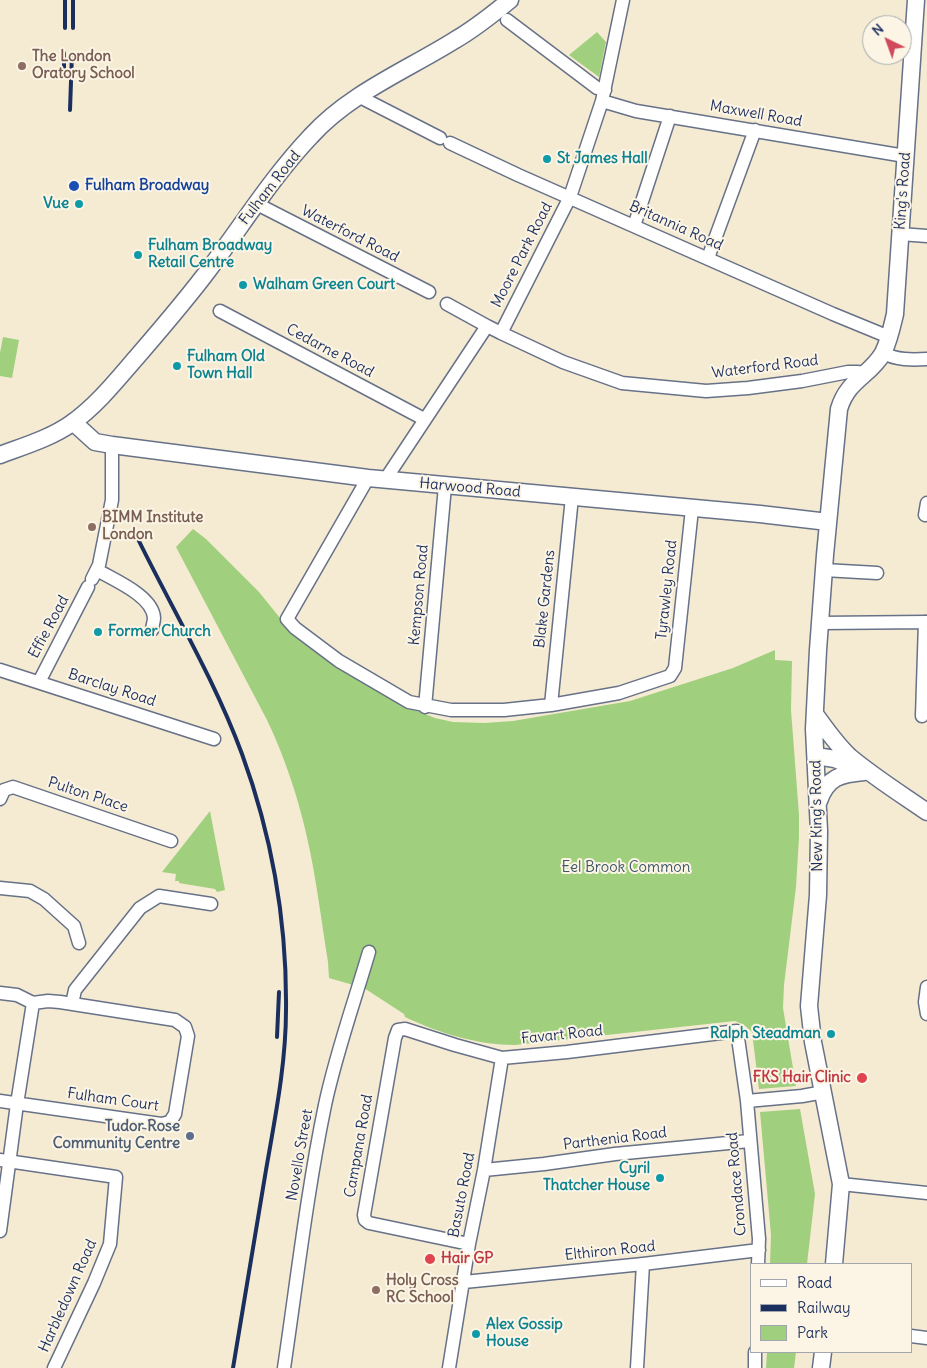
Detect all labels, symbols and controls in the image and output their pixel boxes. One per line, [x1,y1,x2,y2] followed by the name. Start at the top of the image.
[862,15,912,65] north arrow
[868,20,887,40] text: N
[32,48,135,83] place label: The London Oratory School
[16,60,28,72] marker: The London Oratory School
[708,97,804,131] street label: Maxwell Road
[235,147,305,229] street label: Fulham Road
[557,150,648,168] place label: St James Hall
[891,151,915,231] street label: King's Road
[541,153,553,165] marker: St James Hall
[85,177,209,195] place label: Fulham Broadway
[67,179,81,193] marker: Fulham Broadway
[43,195,69,213] place label: Vue
[626,197,726,255] street label: Britannia Road
[73,198,85,210] marker: Vue
[488,199,556,311] street label: Moore Park Road
[298,202,402,266] street label: Waterford Road
[148,237,272,272] place label: Fulham Broadway Retail Centre
[132,249,144,261] marker: Fulham Broadway Retail Centre
[253,276,395,294] place label: Walham Green Court
[237,279,249,291] marker: Walham Green Court
[283,320,377,382] street label: Cedarne Road
[187,348,265,383] place label: Fulham Old Town Hall
[711,352,819,382] street label: Waterford Road
[171,360,183,372] marker: Fulham Old Town Hall
[419,475,521,501] street label: Harwood Road
[102,509,203,544] place label: BIMM Institute London
[86,521,98,533] marker: BIMM Institute London
[653,539,681,641] street label: Tyrawley Road
[406,544,432,646] street label: Kempson Road
[531,549,559,649] street label: Blake Gardens
[25,592,73,662] street label: Effie Road
[108,623,211,641] place label: Former Church
[92,626,104,638] marker: Former Church
[66,665,158,711] street label: Barclay Road
[807,760,827,872] street label: New King's Road
[46,774,130,816] street label: Pulton Place
[562,859,690,877] park label: Eel Brook Common
[520,1022,604,1048] street label: Favart Road
[710,1025,821,1043] place label: Ralph Steadman
[825,1028,837,1040] marker: Ralph Steadman
[753,1069,851,1087] place label: FKS Hair Clinic
[855,1071,869,1085] marker: FKS Hair Clinic
[66,1085,160,1115] street label: Fulham Court
[341,1093,377,1199] street label: Campana Road
[283,1108,317,1202] street label: Novello Street
[53,1118,180,1153] place label: Tudor Rose Community Centre
[562,1124,668,1154] street label: Parthenia Road
[184,1130,196,1142] marker: Tudor Rose Community Centre
[723,1131,751,1237] street label: Crondace Road
[445,1151,479,1239] street label: Basuto Road
[543,1160,650,1195] place label: Cyril Thatcher House
[654,1172,666,1184] marker: Cyril Thatcher House
[35,1237,101,1355] street label: Harbledown Road
[564,1237,656,1265] street label: Elthiron Road
[441,1250,493,1268] place label: Hair GP
[423,1252,437,1266] marker: Hair GP
[750,1263,912,1353] legend
[386,1272,458,1307] place label: Holy Cross RC School
[797,1273,832,1292] text: Road
[370,1284,382,1296] marker: Holy Cross RC School
[797,1298,851,1317] text: Railway
[486,1316,563,1351] place label: Alex Gossip House
[797,1323,828,1342] text: Park
[470,1328,482,1340] marker: Alex Gossip House

